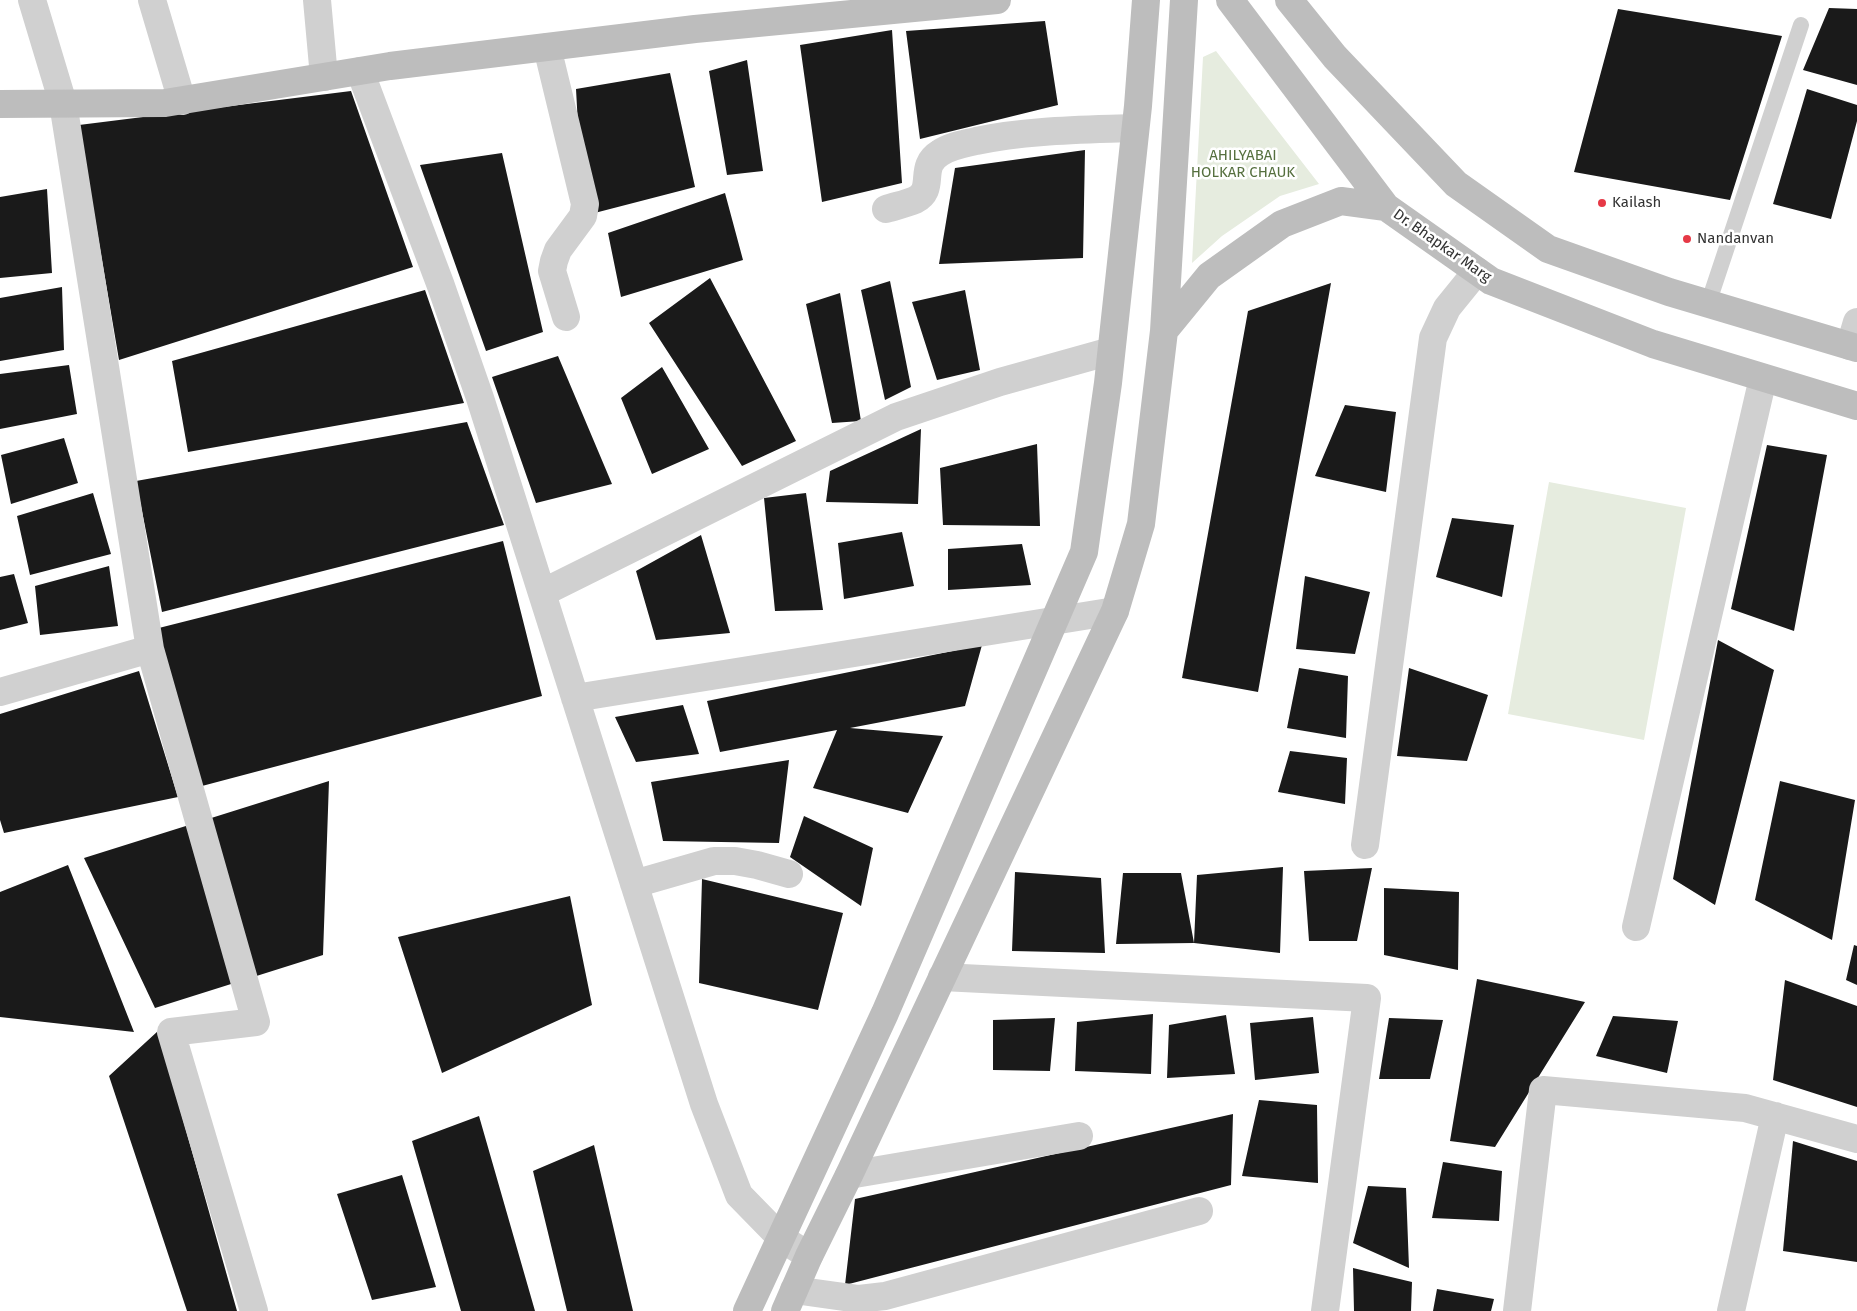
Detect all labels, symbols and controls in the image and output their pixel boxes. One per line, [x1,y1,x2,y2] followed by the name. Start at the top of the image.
[1191,147,1295,182] park label: AHILYABAI HOLKAR CHAUK
[1612,194,1661,212] place label: Kailash
[1596,197,1608,209] marker: Kailash
[1390,206,1494,286] street label: Dr. Bhapkar Marg
[1697,230,1774,248] place label: Nandanvan
[1681,233,1693,245] marker: Nandanvan

